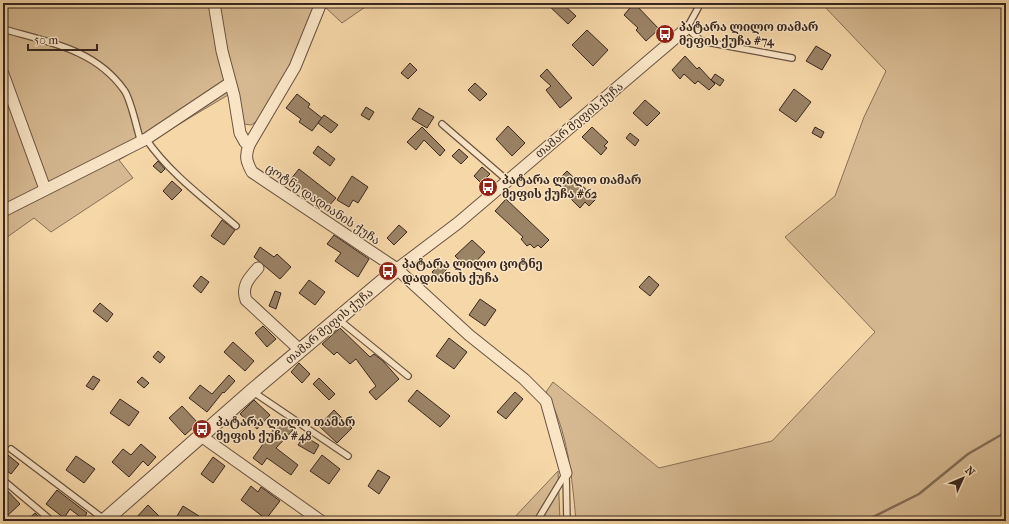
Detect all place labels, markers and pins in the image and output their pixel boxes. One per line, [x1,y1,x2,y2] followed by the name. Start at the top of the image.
[679,20,818,49] place label: პატარა ლილო თამარ მეფის ქუჩა #74
[654,23,676,45] bus stop icon: პატარა ლილო თამარ მეფის ქუჩა #74
[502,173,641,201] place label: პატარა ლილო თამარ მეფის ქუჩა #62
[477,176,499,198] bus stop icon: პატარა ლილო თამარ მეფის ქუჩა #62
[402,257,543,285] place label: პატარა ლილო ცოტნე დადიანის ქუჩა
[377,260,399,282] bus stop icon: პატარა ლილო ცოტნე დადიანის ქუჩა
[216,415,355,444] place label: პატარა ლილო თამარ მეფის ქუჩა #48
[191,418,213,440] bus stop icon: პატარა ლილო თამარ მეფის ქუჩა #48

